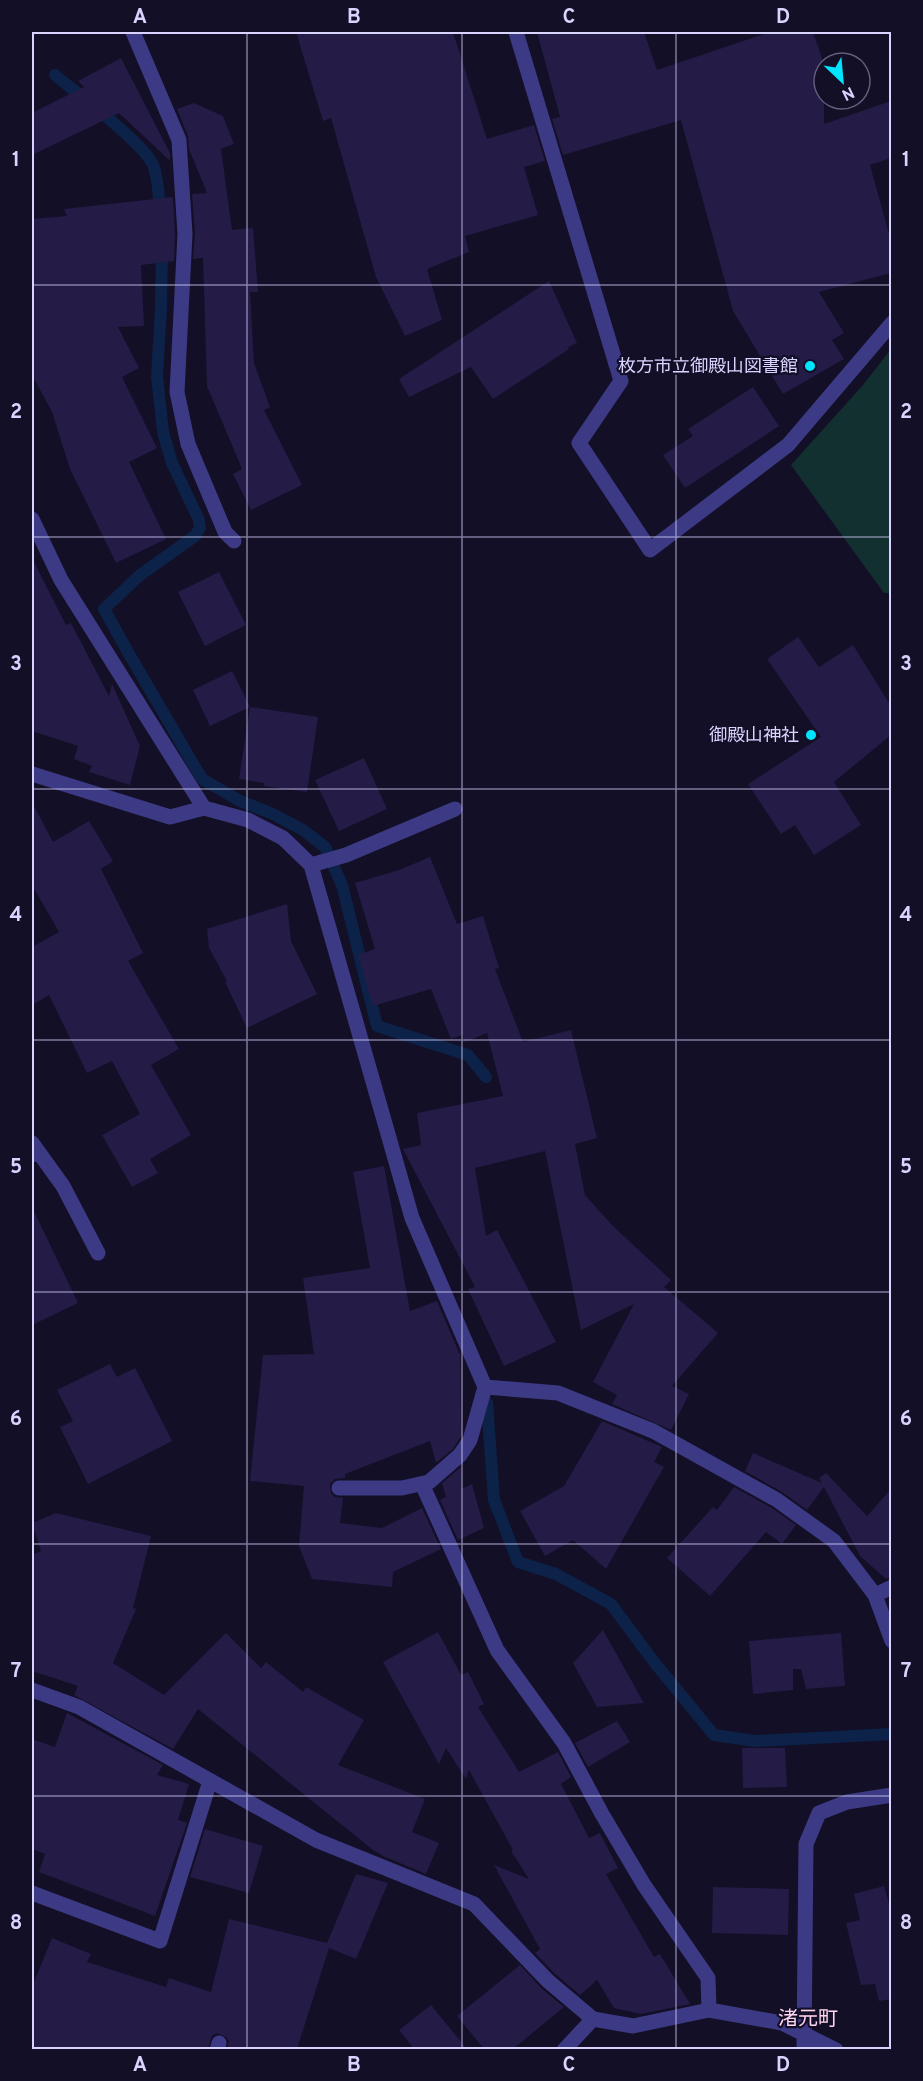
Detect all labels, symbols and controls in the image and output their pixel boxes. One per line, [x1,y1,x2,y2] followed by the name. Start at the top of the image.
[133,5,147,31] text: A
[347,5,361,31] text: B
[563,5,575,31] text: C
[776,5,790,31] text: D
[812,51,872,111] north arrow
[838,81,857,104] text: N
[12,148,20,174] text: 1
[902,148,910,174] text: 1
[618,356,798,379] place label: 枚方市立御殿山図書館
[803,359,817,373] marker: 枚方市立御殿山図書館
[10,400,22,426] text: 2
[900,400,912,426] text: 2
[10,652,22,678] text: 3
[900,652,912,678] text: 3
[709,725,799,748] place label: 御殿山神社
[804,728,818,742] marker: 御殿山神社
[10,903,22,929] text: 4
[900,903,912,929] text: 4
[10,1155,22,1181] text: 5
[900,1155,912,1181] text: 5
[10,1407,22,1433] text: 6
[900,1407,912,1433] text: 6
[11,1659,21,1685] text: 7
[901,1659,911,1685] text: 7
[10,1911,22,1937] text: 8
[900,1911,912,1937] text: 8
[778,2007,838,2033] district label: 渚元町
[133,2053,147,2079] text: A
[347,2053,361,2079] text: B
[563,2053,575,2079] text: C
[776,2053,790,2079] text: D

